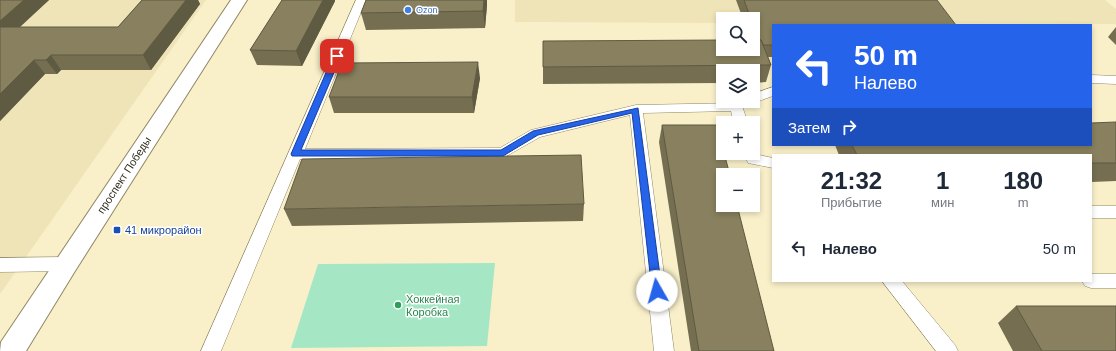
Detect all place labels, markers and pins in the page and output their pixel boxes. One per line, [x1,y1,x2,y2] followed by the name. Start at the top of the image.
[403,5,413,15] marker: Ozon
[416,5,438,15] place label: Ozon
[320,39,354,73] pin
[125,224,202,236] place label: 41 микрорайон
[112,225,122,235] marker: 41 микрорайон
[406,293,460,318] place label: Хоккейная Коробка
[393,300,403,310] marker: Хоккейная Коробка

